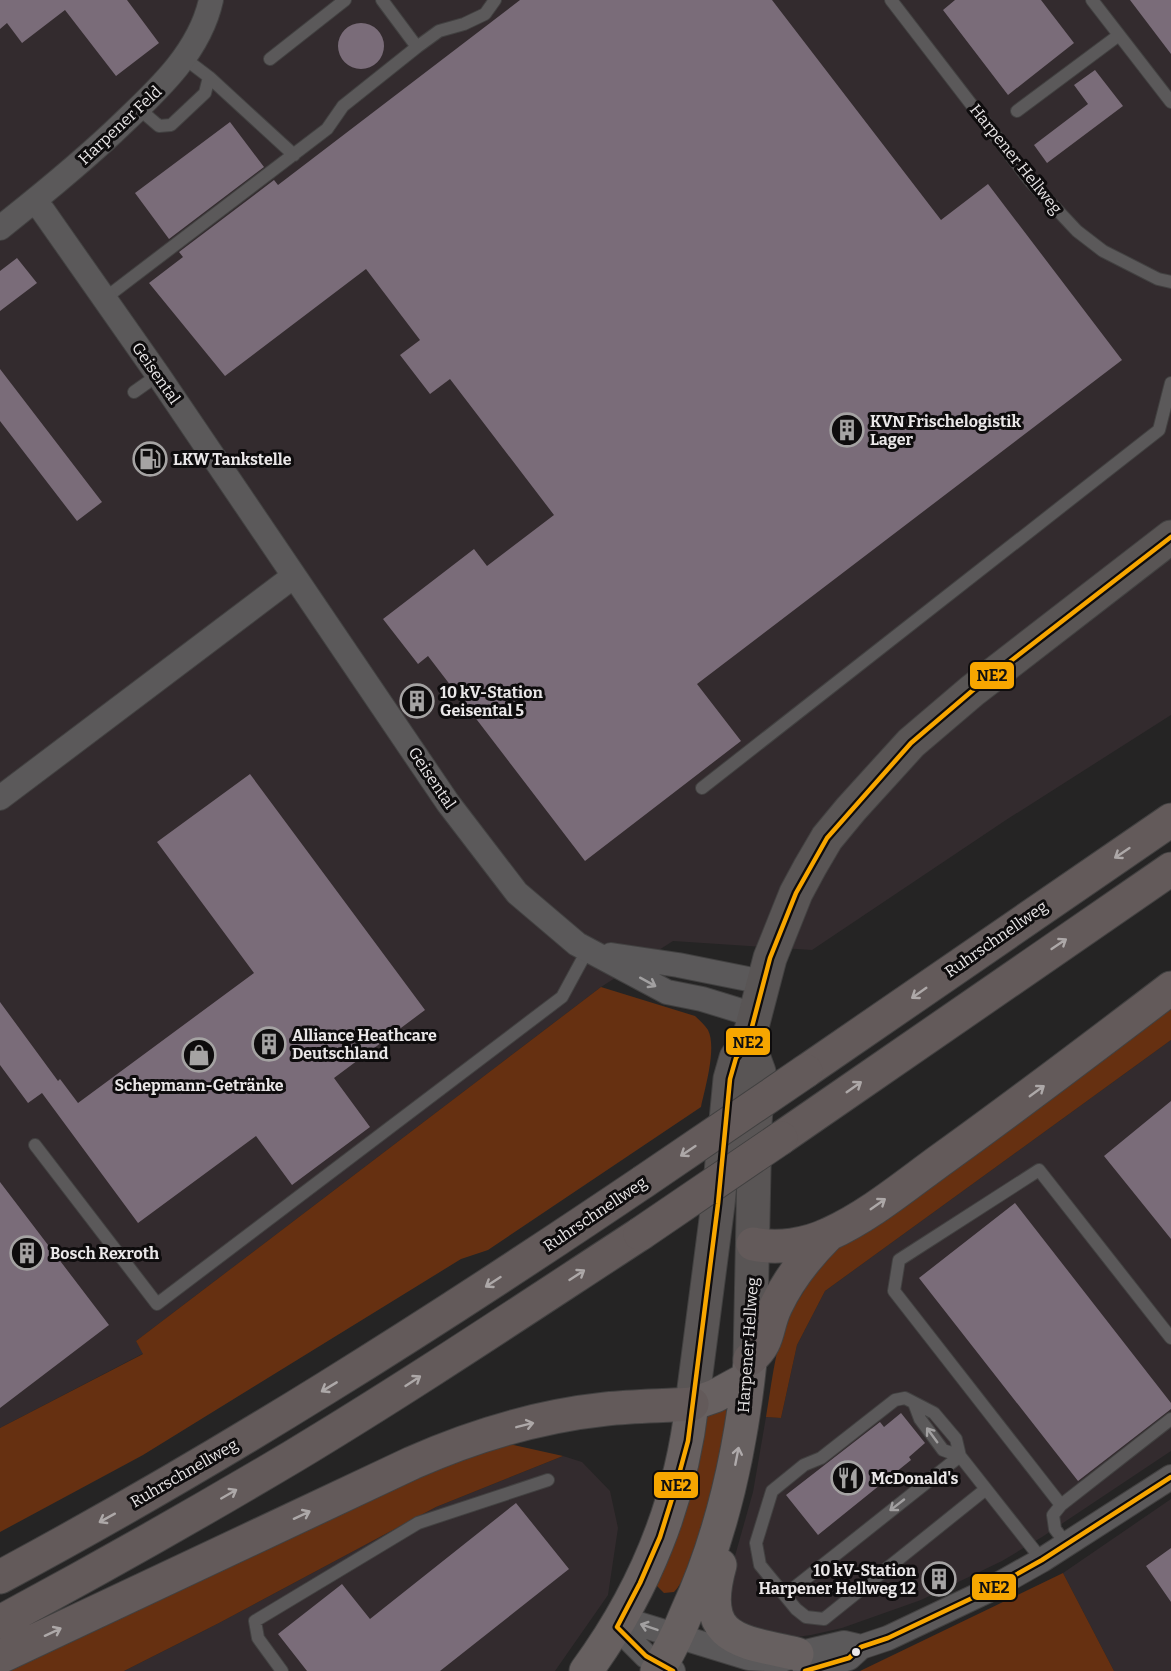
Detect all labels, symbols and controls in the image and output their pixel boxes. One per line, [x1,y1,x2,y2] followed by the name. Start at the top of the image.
[75,81,166,168] street label: Harpener Feld
[966,100,1066,218] street label: Harpener Hellweg
[128,339,184,408] street label: Geisental
[829,412,865,448] building icon: KVN Frischelogistik Lager
[870,412,1021,449] place label: KVN Frischelogistik Lager
[132,441,168,477] fuel station icon: LKW Tankstelle
[173,450,292,469] place label: LKW Tankstelle
[969,661,1015,690] line badge: NE2
[976,666,1008,685] text: NE2
[399,683,435,719] building icon: 10 kV-Station Geisental 5
[440,683,543,720] place label: 10 kV-Station Geisental 5
[404,743,460,813] street label: Geisental
[1114,846,1131,859] one-way arrow
[941,897,1051,981] street label: Ruhrschnellweg
[1051,938,1067,950] one-way arrow
[639,976,656,988] one-way arrow
[911,987,927,999] one-way arrow
[251,1026,287,1062] building icon: Alliance Heathcare Deutschland
[292,1026,437,1063] place label: Alliance Heathcare Deutschland
[725,1027,771,1056] line badge: NE2
[732,1033,764,1052] text: NE2
[181,1037,217,1073] shop icon: Schepmann-Getränke
[114,1076,284,1095] place label: Schepmann-Getränke
[845,1081,861,1093] one-way arrow
[1028,1085,1044,1097] one-way arrow
[681,1145,697,1157] one-way arrow
[540,1172,650,1256] street label: Ruhrschnellweg
[870,1198,886,1210] one-way arrow
[9,1235,45,1271] building icon: Bosch Rexroth
[50,1244,159,1263] place label: Bosch Rexroth
[568,1269,585,1281] one-way arrow
[485,1276,502,1288] one-way arrow
[734,1277,762,1413] street label: Harpener Hellweg
[405,1375,422,1388] one-way arrow
[321,1381,338,1393] one-way arrow
[515,1419,534,1431] one-way arrow
[925,1427,938,1443] one-way arrow
[127,1435,241,1511] street label: Ruhrschnellweg
[732,1446,743,1466] one-way arrow
[830,1460,866,1496] restaurant icon: McDonald's
[871,1469,958,1488] place label: McDonald's
[653,1471,699,1499] line badge: NE2
[660,1476,692,1495] text: NE2
[220,1488,237,1500] one-way arrow
[889,1499,905,1512] one-way arrow
[292,1508,310,1520] one-way arrow
[99,1512,116,1524] one-way arrow
[758,1561,917,1598] place label: 10 kV-Station Harpener Hellweg 12
[921,1561,957,1597] building icon: 10 kV-Station Harpener Hellweg 12
[971,1573,1017,1601] line badge: NE2
[978,1578,1010,1597] text: NE2
[640,1621,659,1632] one-way arrow
[43,1626,61,1638] one-way arrow
[850,1646,862,1658] unlabelled marker

